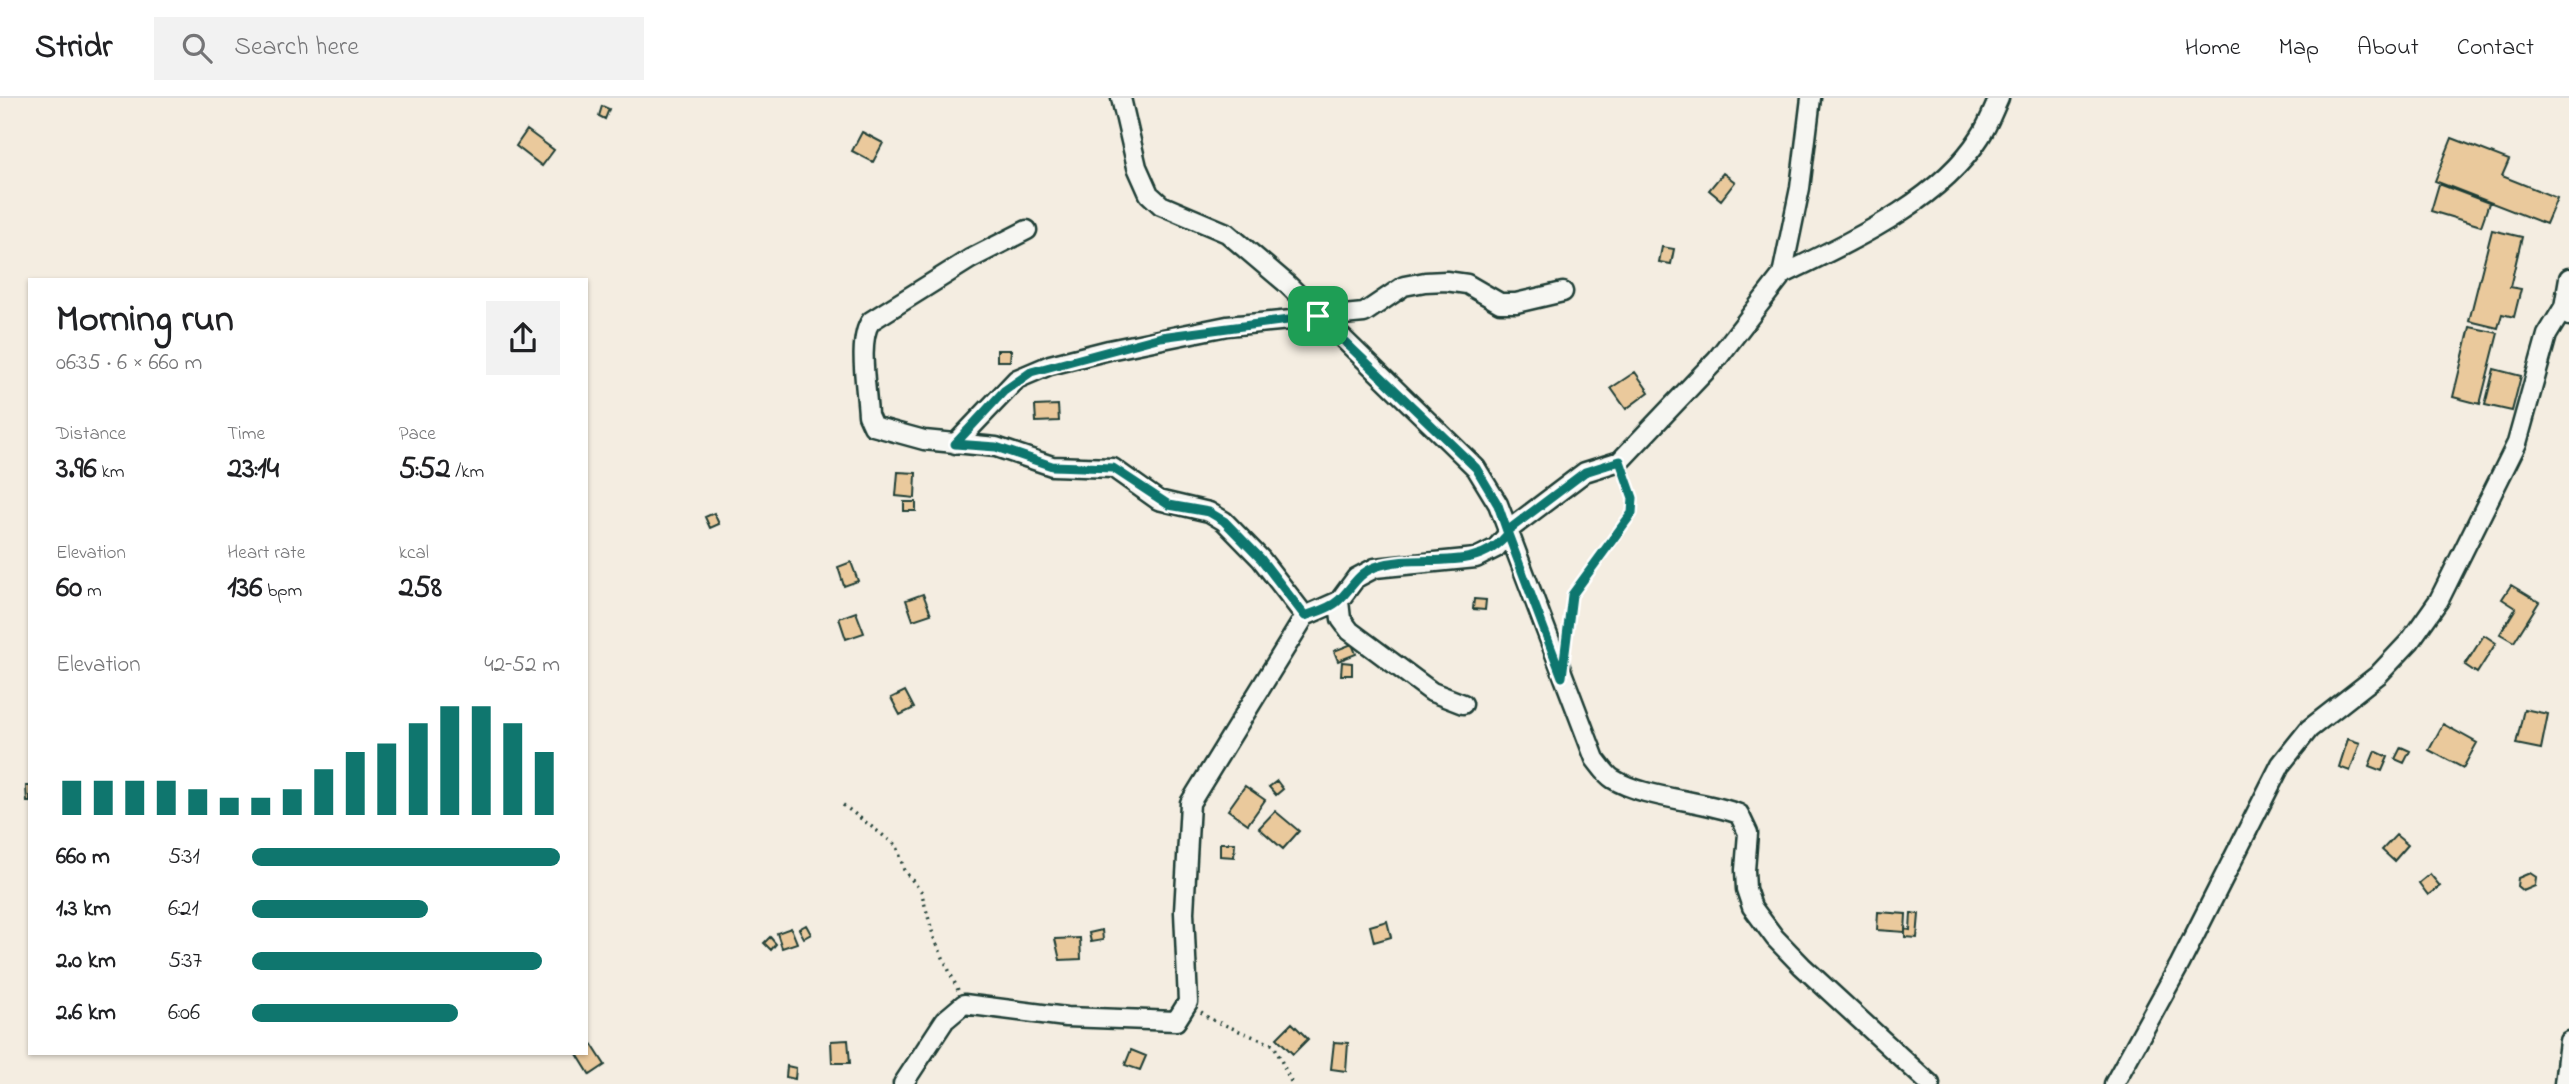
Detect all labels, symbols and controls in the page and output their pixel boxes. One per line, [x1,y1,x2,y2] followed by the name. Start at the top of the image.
[154,17,644,80] search box
[35,24,112,72] text: Stridr
[178,29,216,67] icon: search
[234,29,359,67] text: Search here
[2185,31,2241,66] text: Home
[2279,31,2319,66] text: Map
[2357,31,2419,66] text: About
[2457,31,2534,66] text: Contact
[1288,286,1348,346] pin
[56,293,234,349] text: Morning run
[1299,297,1337,335] icon: arrive
[486,301,560,375] button: share
[56,347,202,380] text: 06:35 · 6 × 660 m
[56,421,126,448] text: Distance
[227,421,265,448] text: Time
[399,421,436,448] text: Pace
[56,448,97,492] text: 3.96
[227,448,279,492] text: 23:14
[399,448,450,492] text: 5:52
[97,459,125,486] text: km
[450,459,484,486] text: /km
[56,540,126,567] text: Elevation
[227,540,305,567] text: Heart rate
[399,540,429,567] text: kcal
[56,567,82,611] text: 60
[227,567,262,611] text: 136
[399,567,442,611] text: 258
[82,578,102,605] text: m
[262,578,302,605] text: bpm
[56,649,141,682] text: Elevation
[484,649,560,682] text: 42–52 m
[56,841,110,874] text: 660 m
[168,841,200,874] text: 5:31
[56,893,111,926] text: 1.3 km
[168,893,199,926] text: 6:21
[56,945,116,978] text: 2.0 km
[168,945,202,978] text: 5:37
[56,997,116,1030] text: 2.6 km
[168,997,200,1030] text: 6:06

